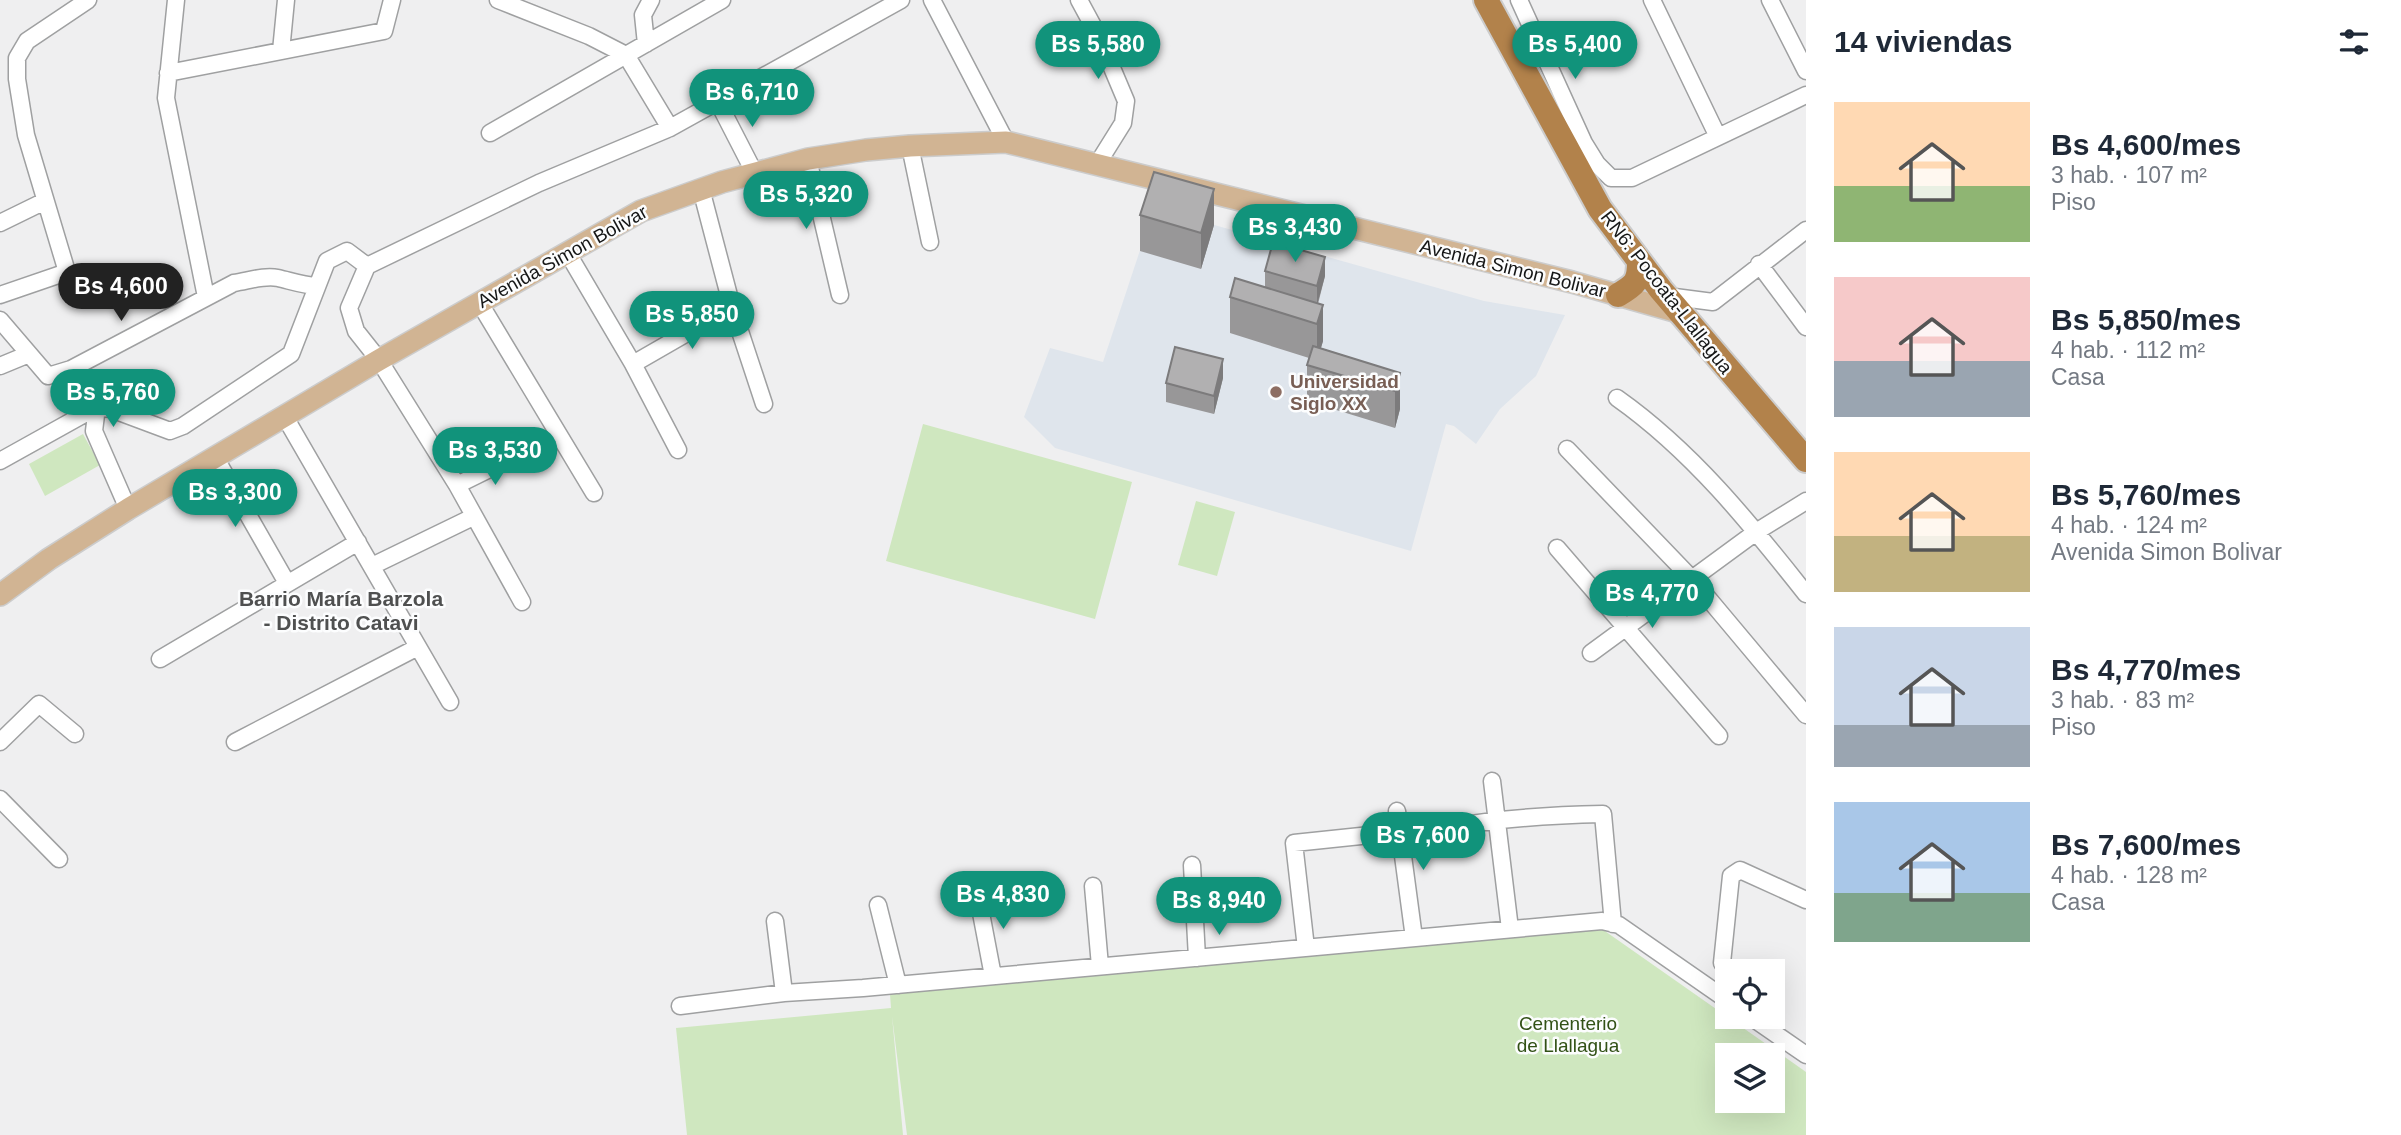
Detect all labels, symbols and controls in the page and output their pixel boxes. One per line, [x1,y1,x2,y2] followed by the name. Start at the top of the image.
[1026,22,1170,81] pin: Bs 5,580
[1503,22,1647,81] pin: Bs 5,400
[2335,23,2373,61] icon: filters
[1834,25,2012,58] text: 14 viviendas
[1051,31,1145,57] text: Bs 5,580
[1528,31,1622,57] text: Bs 5,400
[680,69,824,129] pin: Bs 6,710
[705,79,799,105] text: Bs 6,710
[2051,128,2241,161] text: Bs 4,600/mes
[1890,130,1974,214] icon: home
[2051,162,2207,188] text: 3 hab. · 107 m²
[734,172,878,231] pin: Bs 5,320
[759,181,853,207] text: Bs 5,320
[2051,189,2096,215] text: Piso
[474,201,651,312] street label: Avenida Simon Bolivar
[1223,204,1367,264] pin: Bs 3,430
[1597,207,1737,378] street label: RN6: Pocoata-Llallagua
[1248,214,1342,240] text: Bs 3,430
[1418,235,1609,302] street label: Avenida Simon Bolivar
[49,264,193,323] pin: Bs 4,600
[74,273,168,299] text: Bs 4,600
[620,292,764,351] pin: Bs 5,850
[645,301,739,327] text: Bs 5,850
[2051,303,2241,336] text: Bs 5,850/mes
[1890,305,1974,389] icon: home
[2051,337,2205,363] text: 4 hab. · 112 m²
[2051,364,2105,390] text: Casa
[41,370,185,429] pin: Bs 5,760
[1290,371,1399,414] place label: Universidad Siglo XX
[66,379,160,405] text: Bs 5,760
[1268,384,1284,400] marker: Universidad Siglo XX
[423,428,567,487] pin: Bs 3,530
[448,437,542,463] text: Bs 3,530
[163,470,307,529] pin: Bs 3,300
[2051,478,2241,511] text: Bs 5,760/mes
[188,479,282,505] text: Bs 3,300
[1890,480,1974,564] icon: home
[2051,512,2207,538] text: 4 hab. · 124 m²
[2051,539,2282,565] text: Avenida Simon Bolivar
[1580,570,1724,630] pin: Bs 4,770
[1605,580,1699,606] text: Bs 4,770
[239,587,443,634] district label: Barrio María Barzola - Distrito Catavi
[2051,653,2241,686] text: Bs 4,770/mes
[1890,655,1974,739] icon: home
[2051,687,2194,713] text: 3 hab. · 83 m²
[2051,714,2096,740] text: Piso
[1351,812,1495,872] pin: Bs 7,600
[1376,822,1470,848] text: Bs 7,600
[2051,828,2241,861] text: Bs 7,600/mes
[1890,830,1974,914] icon: home
[2051,862,2207,888] text: 4 hab. · 128 m²
[931,872,1075,931] pin: Bs 4,830
[1147,878,1291,937] pin: Bs 8,940
[956,881,1050,907] text: Bs 4,830
[1172,887,1266,913] text: Bs 8,940
[2051,889,2105,915] text: Casa
[1715,959,1785,1113] map controls
[1715,959,1785,1029] button: locate
[1517,1013,1620,1056] park label: Cementerio de Llallagua
[1715,1043,1785,1113] button: layers

